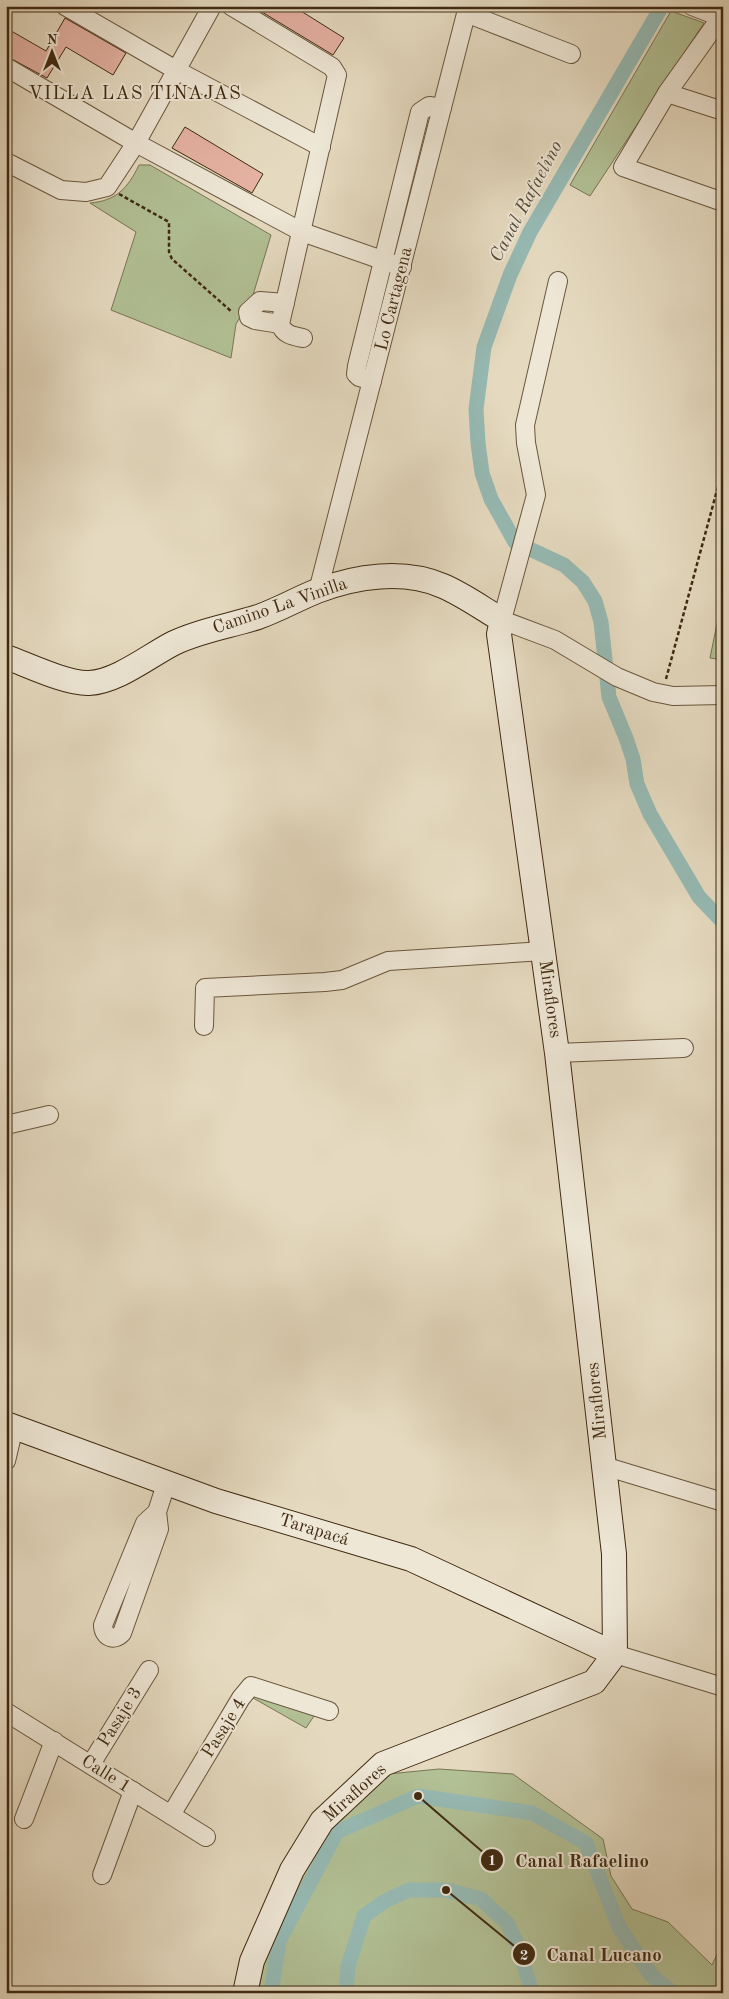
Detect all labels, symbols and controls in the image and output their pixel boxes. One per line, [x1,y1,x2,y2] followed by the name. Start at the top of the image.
[28,28,78,78] north arrow
[47,33,58,47] text: N
[28,85,242,104] district label: VILLA LAS TINAJAS
[487,138,567,266] water label: Canal Rafaelino
[372,245,416,353] street label: Lo Cartagena
[210,575,350,637] street label: Camino La Vinilla
[536,959,564,1039] street label: Miraflores
[584,1361,610,1441] street label: Miraflores
[277,1511,351,1549] street label: Tarapacá
[95,1684,145,1750] street label: Pasaje 3
[199,1695,249,1761] street label: Pasaje 4
[78,1752,134,1796] street label: Calle 1
[320,1760,390,1826] street label: Miraflores
[480,1843,659,1877] callout: Canal Rafaelino
[515,1853,649,1872] text: Canal Rafaelino
[488,1854,496,1869] text: 1
[511,1937,671,1971] callout: Canal Lucano
[546,1947,662,1966] text: Canal Lucano
[520,1949,528,1964] text: 2

